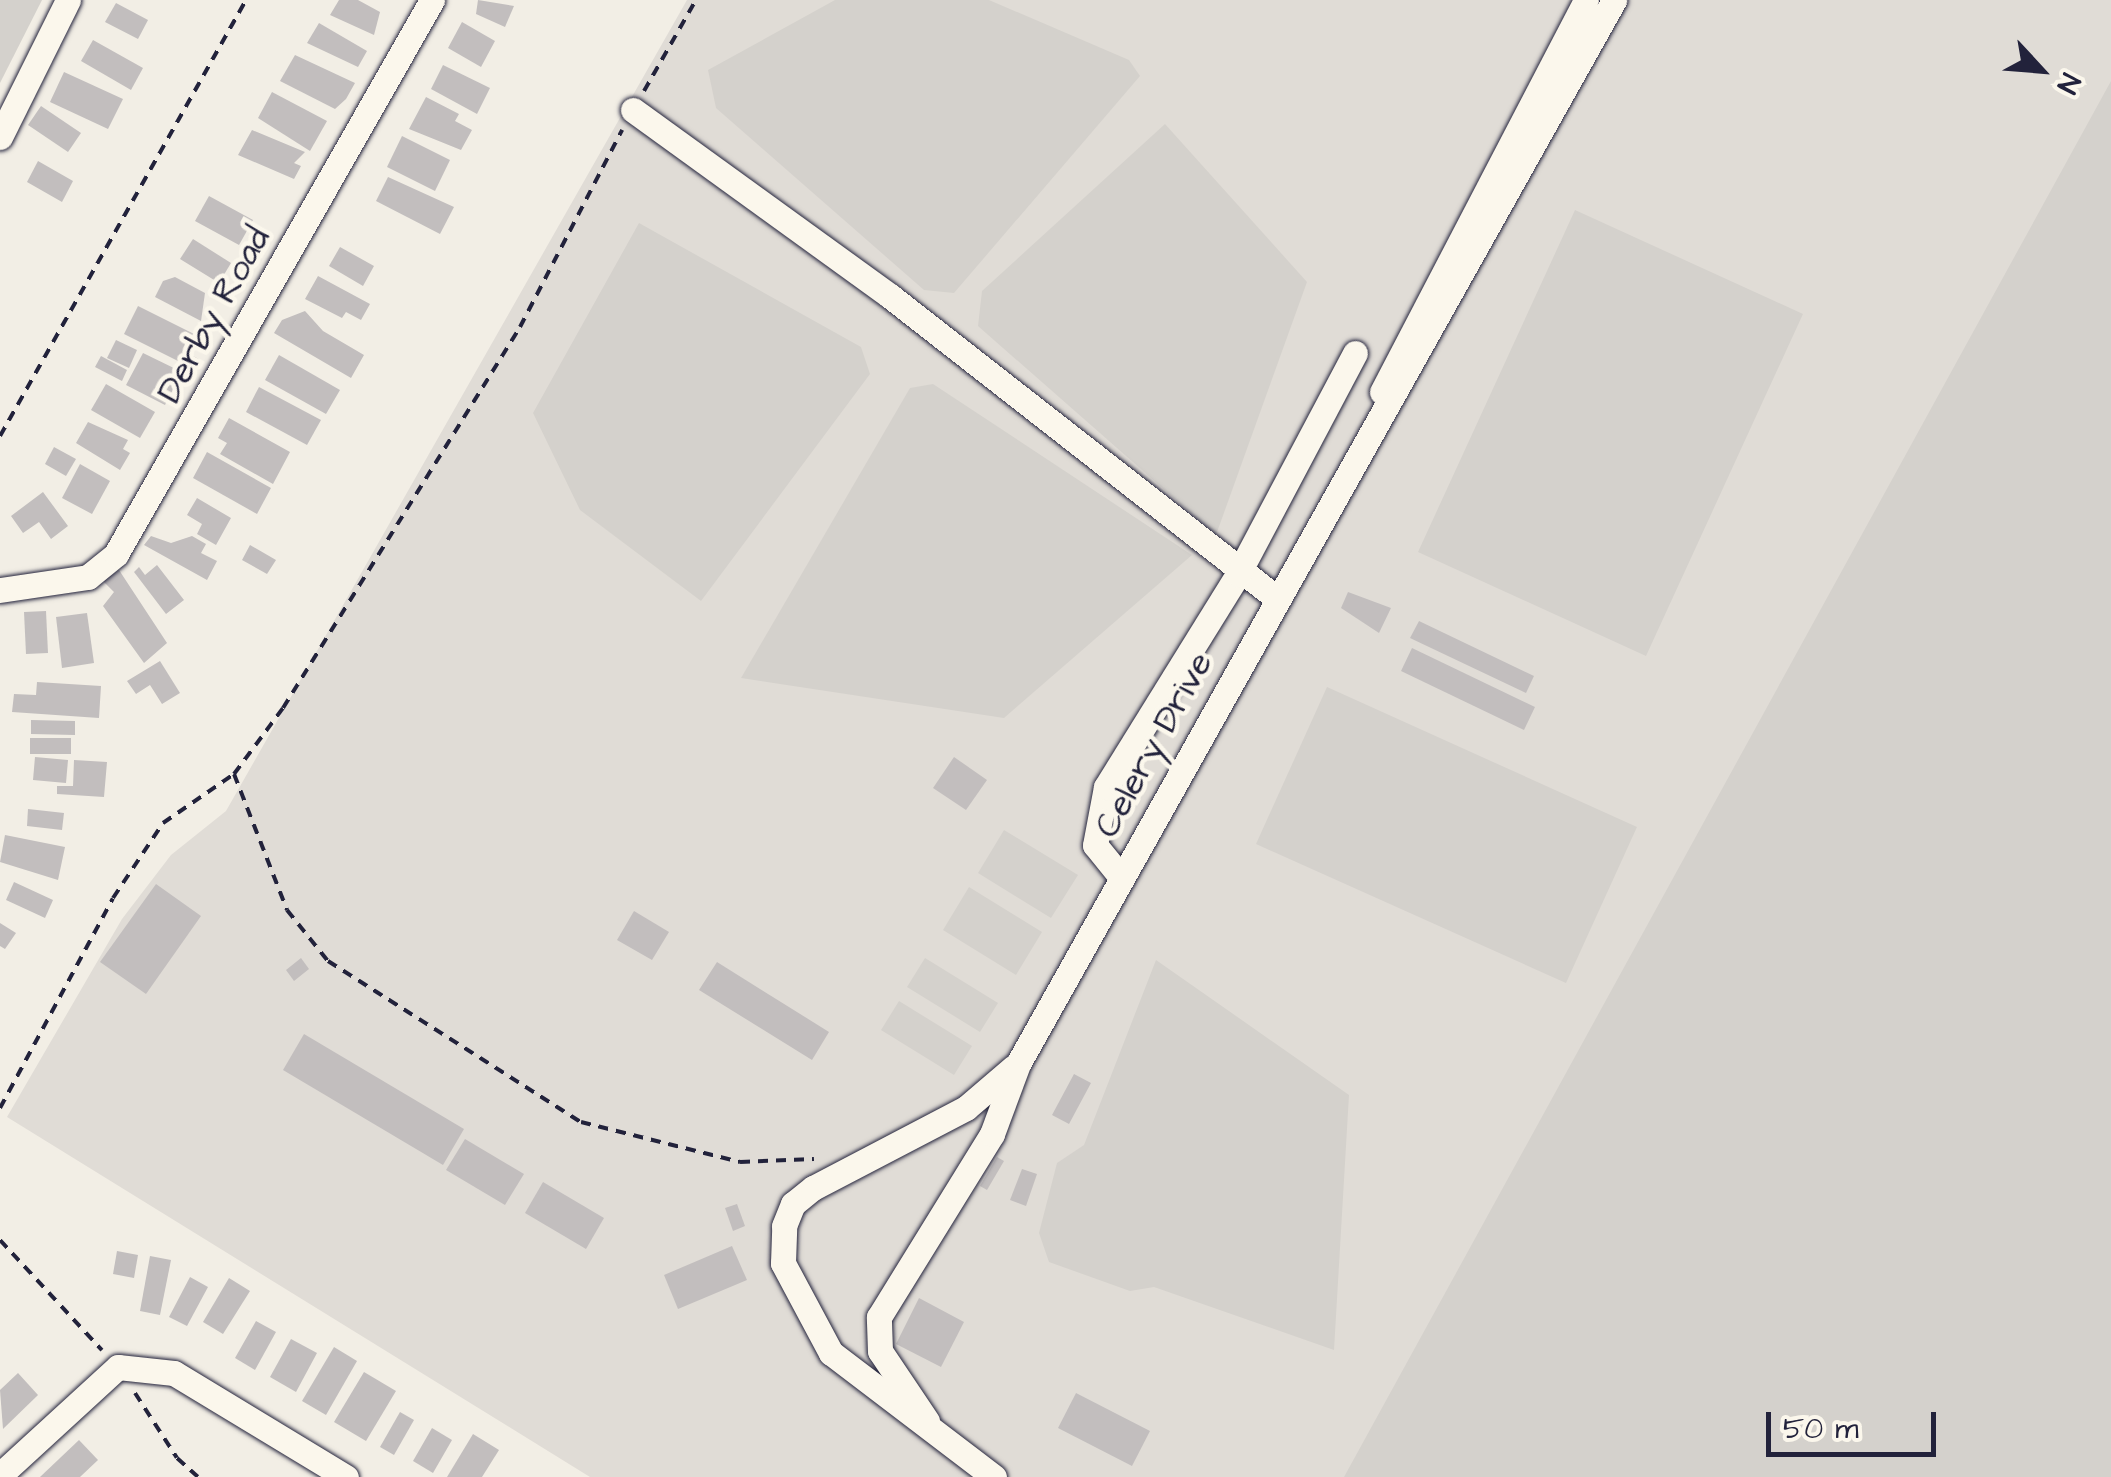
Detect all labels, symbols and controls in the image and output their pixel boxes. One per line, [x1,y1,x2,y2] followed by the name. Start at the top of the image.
[1991,20,2091,120] north arrow
[2047,67,2090,100] text: N
[149,220,279,410] street label: Derby Road
[1086,645,1222,845] street label: Celery Drive
[1771,1392,1941,1454] scale bar
[1783,1408,1859,1450] text: 50 m

